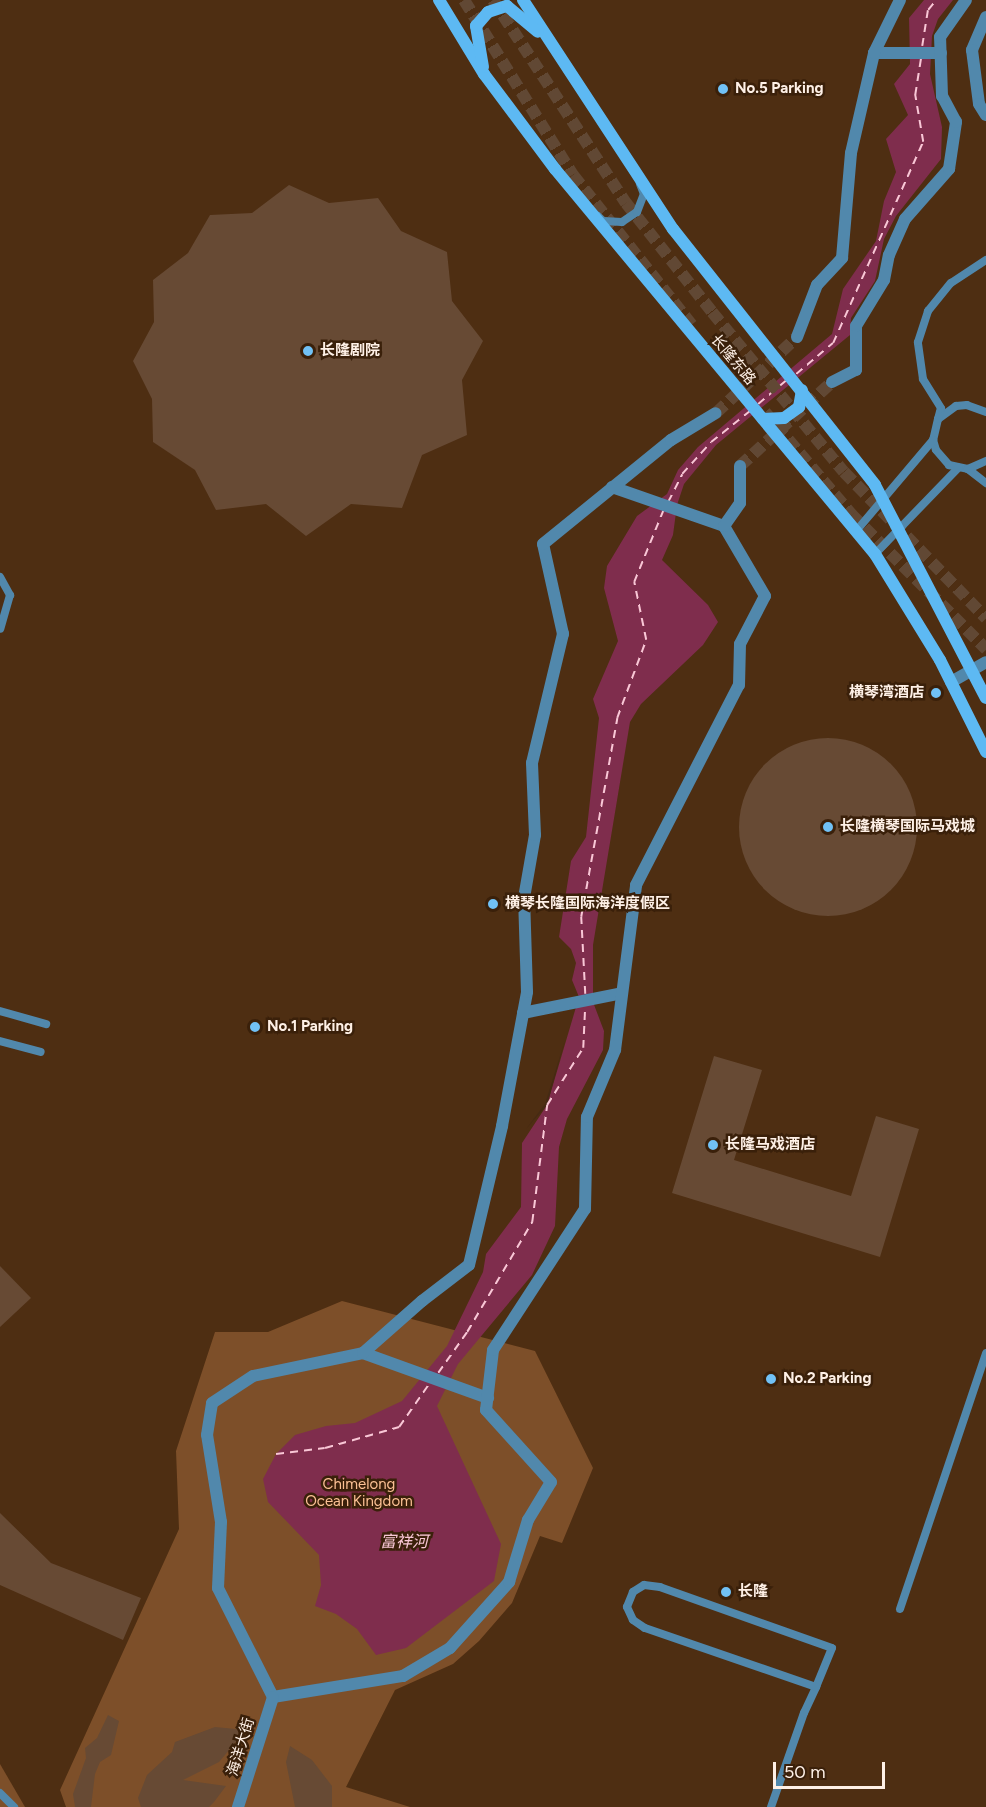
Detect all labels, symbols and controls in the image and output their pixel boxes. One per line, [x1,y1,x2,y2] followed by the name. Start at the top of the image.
[735,80,823,98] place label: No.5 Parking
[716,82,730,96] marker: No.5 Parking
[707,331,759,389] street label: 长隆东路
[320,342,380,360] place label: 长隆剧院
[301,344,315,358] marker: 长隆剧院
[849,684,924,702] place label: 横琴湾酒店
[929,686,943,700] marker: 横琴湾酒店
[840,818,975,836] place label: 长隆横琴国际马戏城
[821,820,835,834] marker: 长隆横琴国际马戏城
[505,895,670,913] place label: 横琴长隆国际海洋度假区
[486,897,500,911] marker: 横琴长隆国际海洋度假区
[267,1018,353,1036] place label: No.1 Parking
[248,1020,262,1034] marker: No.1 Parking
[725,1136,815,1154] place label: 长隆马戏酒店
[706,1138,720,1152] marker: 长隆马戏酒店
[783,1370,871,1388] place label: No.2 Parking
[764,1372,778,1386] marker: No.2 Parking
[305,1475,413,1510] park label: Chimelong Ocean Kingdom
[380,1532,428,1552] water label: 富祥河
[738,1583,768,1601] place label: 长隆
[719,1585,733,1599] marker: 长隆
[224,1716,258,1778] street label: 海洋大街
[776,1750,888,1788] scale bar
[784,1761,826,1783] text: 50 m

